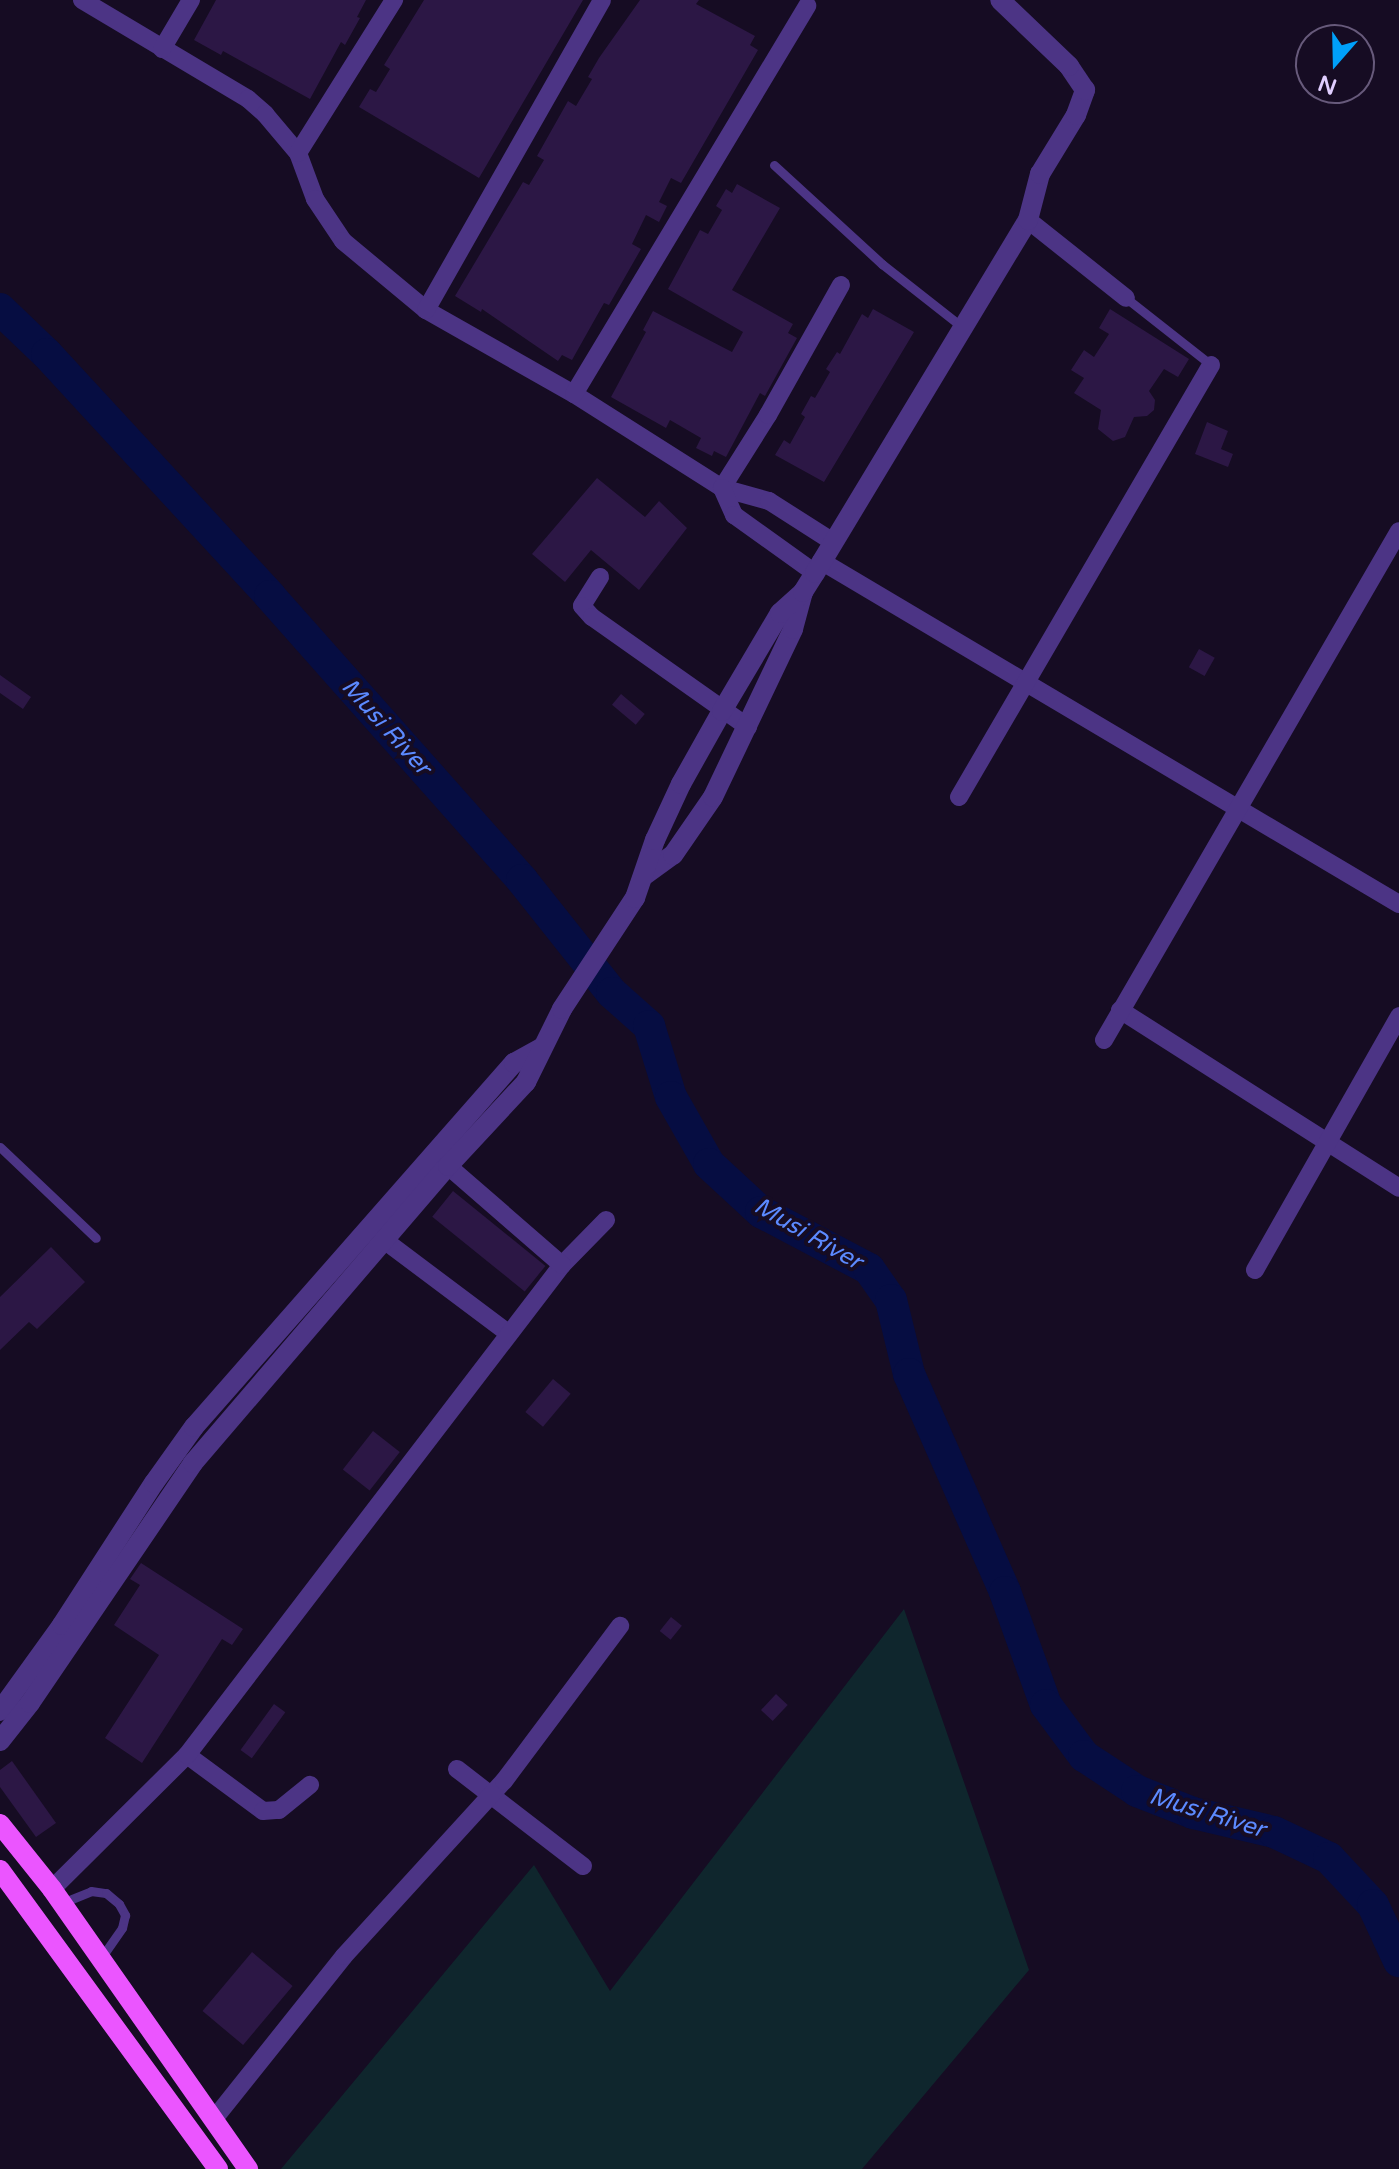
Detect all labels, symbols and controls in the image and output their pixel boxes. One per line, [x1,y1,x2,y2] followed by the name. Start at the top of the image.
[1295,24,1375,104] north arrow
[1315,69,1340,100] text: N
[335,673,437,781] water label: Musi River
[749,1192,867,1276] water label: Musi River
[1146,1782,1268,1844] water label: Musi River

